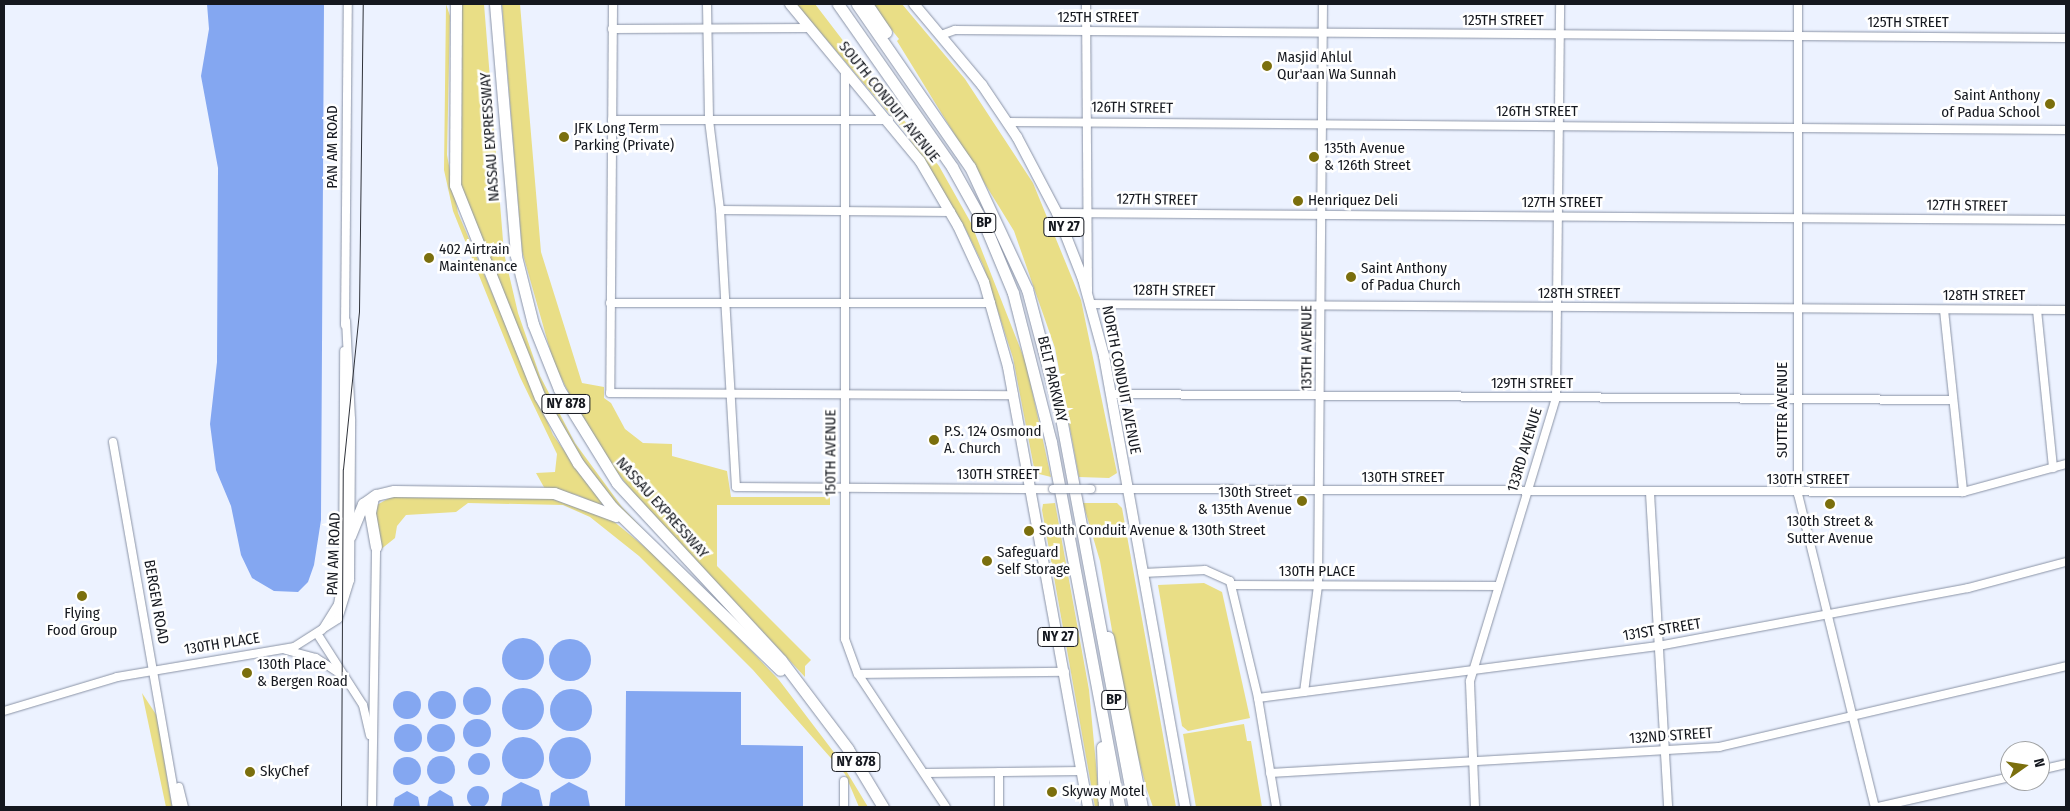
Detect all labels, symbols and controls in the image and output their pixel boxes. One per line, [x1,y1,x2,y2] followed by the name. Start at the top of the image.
[1057,9,1139,27] street label: 125TH STREET
[1462,12,1544,30] street label: 125TH STREET
[1867,14,1949,32] street label: 125TH STREET
[835,38,943,166] street label: SOUTH CONDUIT AVENUE
[1277,48,1396,83] place label: Masjid Ahlul Qur'aan Wa Sunnah
[1261,60,1273,72] marker: Masjid Ahlul Qur'aan Wa Sunnah
[477,72,503,202] street label: NASSAU EXPRESSWAY
[1941,86,2040,121] place label: Saint Anthony of Padua School
[1091,98,1173,118] street label: 126TH STREET
[2044,98,2056,110] marker: Saint Anthony of Padua School
[1496,103,1578,121] street label: 126TH STREET
[324,105,342,189] street label: PAN AM ROAD
[574,119,674,154] place label: JFK Long Term Parking (Private)
[558,131,570,143] marker: JFK Long Term Parking (Private)
[1324,139,1411,174] place label: 135th Avenue & 126th Street
[1308,151,1320,163] marker: 135th Avenue & 126th Street
[1116,190,1198,210] street label: 127TH STREET
[1308,192,1398,210] place label: Henriquez Deli
[1521,194,1603,212] street label: 127TH STREET
[1292,195,1304,207] marker: Henriquez Deli
[1926,196,2008,216] street label: 127TH STREET
[970,212,998,234] road number: BP
[1043,216,1085,238] road number: NY 27
[439,240,517,275] place label: 402 Airtrain Maintenance
[423,252,435,264] marker: 402 Airtrain Maintenance
[1361,259,1461,294] place label: Saint Anthony of Padua Church
[1345,271,1357,283] marker: Saint Anthony of Padua Church
[1133,281,1215,301] street label: 128TH STREET
[1538,285,1620,303] street label: 128TH STREET
[1943,287,2025,305] street label: 128TH STREET
[1098,304,1144,456] street label: NORTH CONDUIT AVENUE
[1298,305,1316,391] street label: 135TH AVENUE
[1033,334,1071,424] street label: BELT PARKWAY
[1774,362,1792,458] street label: SUTTER AVENUE
[1491,375,1573,393] street label: 129TH STREET
[541,392,591,416] road number: NY 878
[1504,406,1546,494] street label: 133RD AVENUE
[822,410,840,496] street label: 150TH AVENUE
[944,422,1042,457] place label: P.S. 124 Osmond A. Church
[928,434,940,446] marker: P.S. 124 Osmond A. Church
[612,454,712,562] street label: NASSAU EXPRESSWAY
[957,466,1039,484] street label: 130TH STREET
[1362,469,1444,487] street label: 130TH STREET
[1767,471,1849,489] street label: 130TH STREET
[1198,483,1292,518] place label: 130th Street & 135th Avenue
[1296,495,1308,507] marker: 130th Street & 135th Avenue
[1824,498,1836,510] marker: 130th Street & Sutter Avenue
[324,512,344,596] street label: PAN AM ROAD
[1786,512,1874,547] place label: 130th Street & Sutter Avenue
[1039,522,1265,540] place label: South Conduit Avenue & 130th Street
[1023,525,1035,537] marker: South Conduit Avenue & 130th Street
[997,543,1070,578] place label: Safeguard Self Storage
[981,555,993,567] marker: Safeguard Self Storage
[140,558,172,646] street label: BERGEN ROAD
[1279,563,1355,581] street label: 130TH PLACE
[76,590,88,602] marker: Flying Food Group
[47,604,117,639] place label: Flying Food Group
[1622,615,1702,645] street label: 131ST STREET
[1037,626,1079,649] road number: NY 27
[183,629,261,659] street label: 130TH PLACE
[257,655,348,690] place label: 130th Place & Bergen Road
[241,667,253,679] marker: 130th Place & Bergen Road
[1100,688,1128,712] road number: BP
[1629,724,1713,748] street label: 132ND STREET
[2000,741,2050,791] north arrow
[831,750,881,774] road number: NY 878
[2030,757,2048,769] text: N
[260,763,308,781] place label: SkyChef
[244,766,256,778] marker: SkyChef
[1062,783,1145,801] place label: Skyway Motel
[1046,786,1058,798] marker: Skyway Motel

